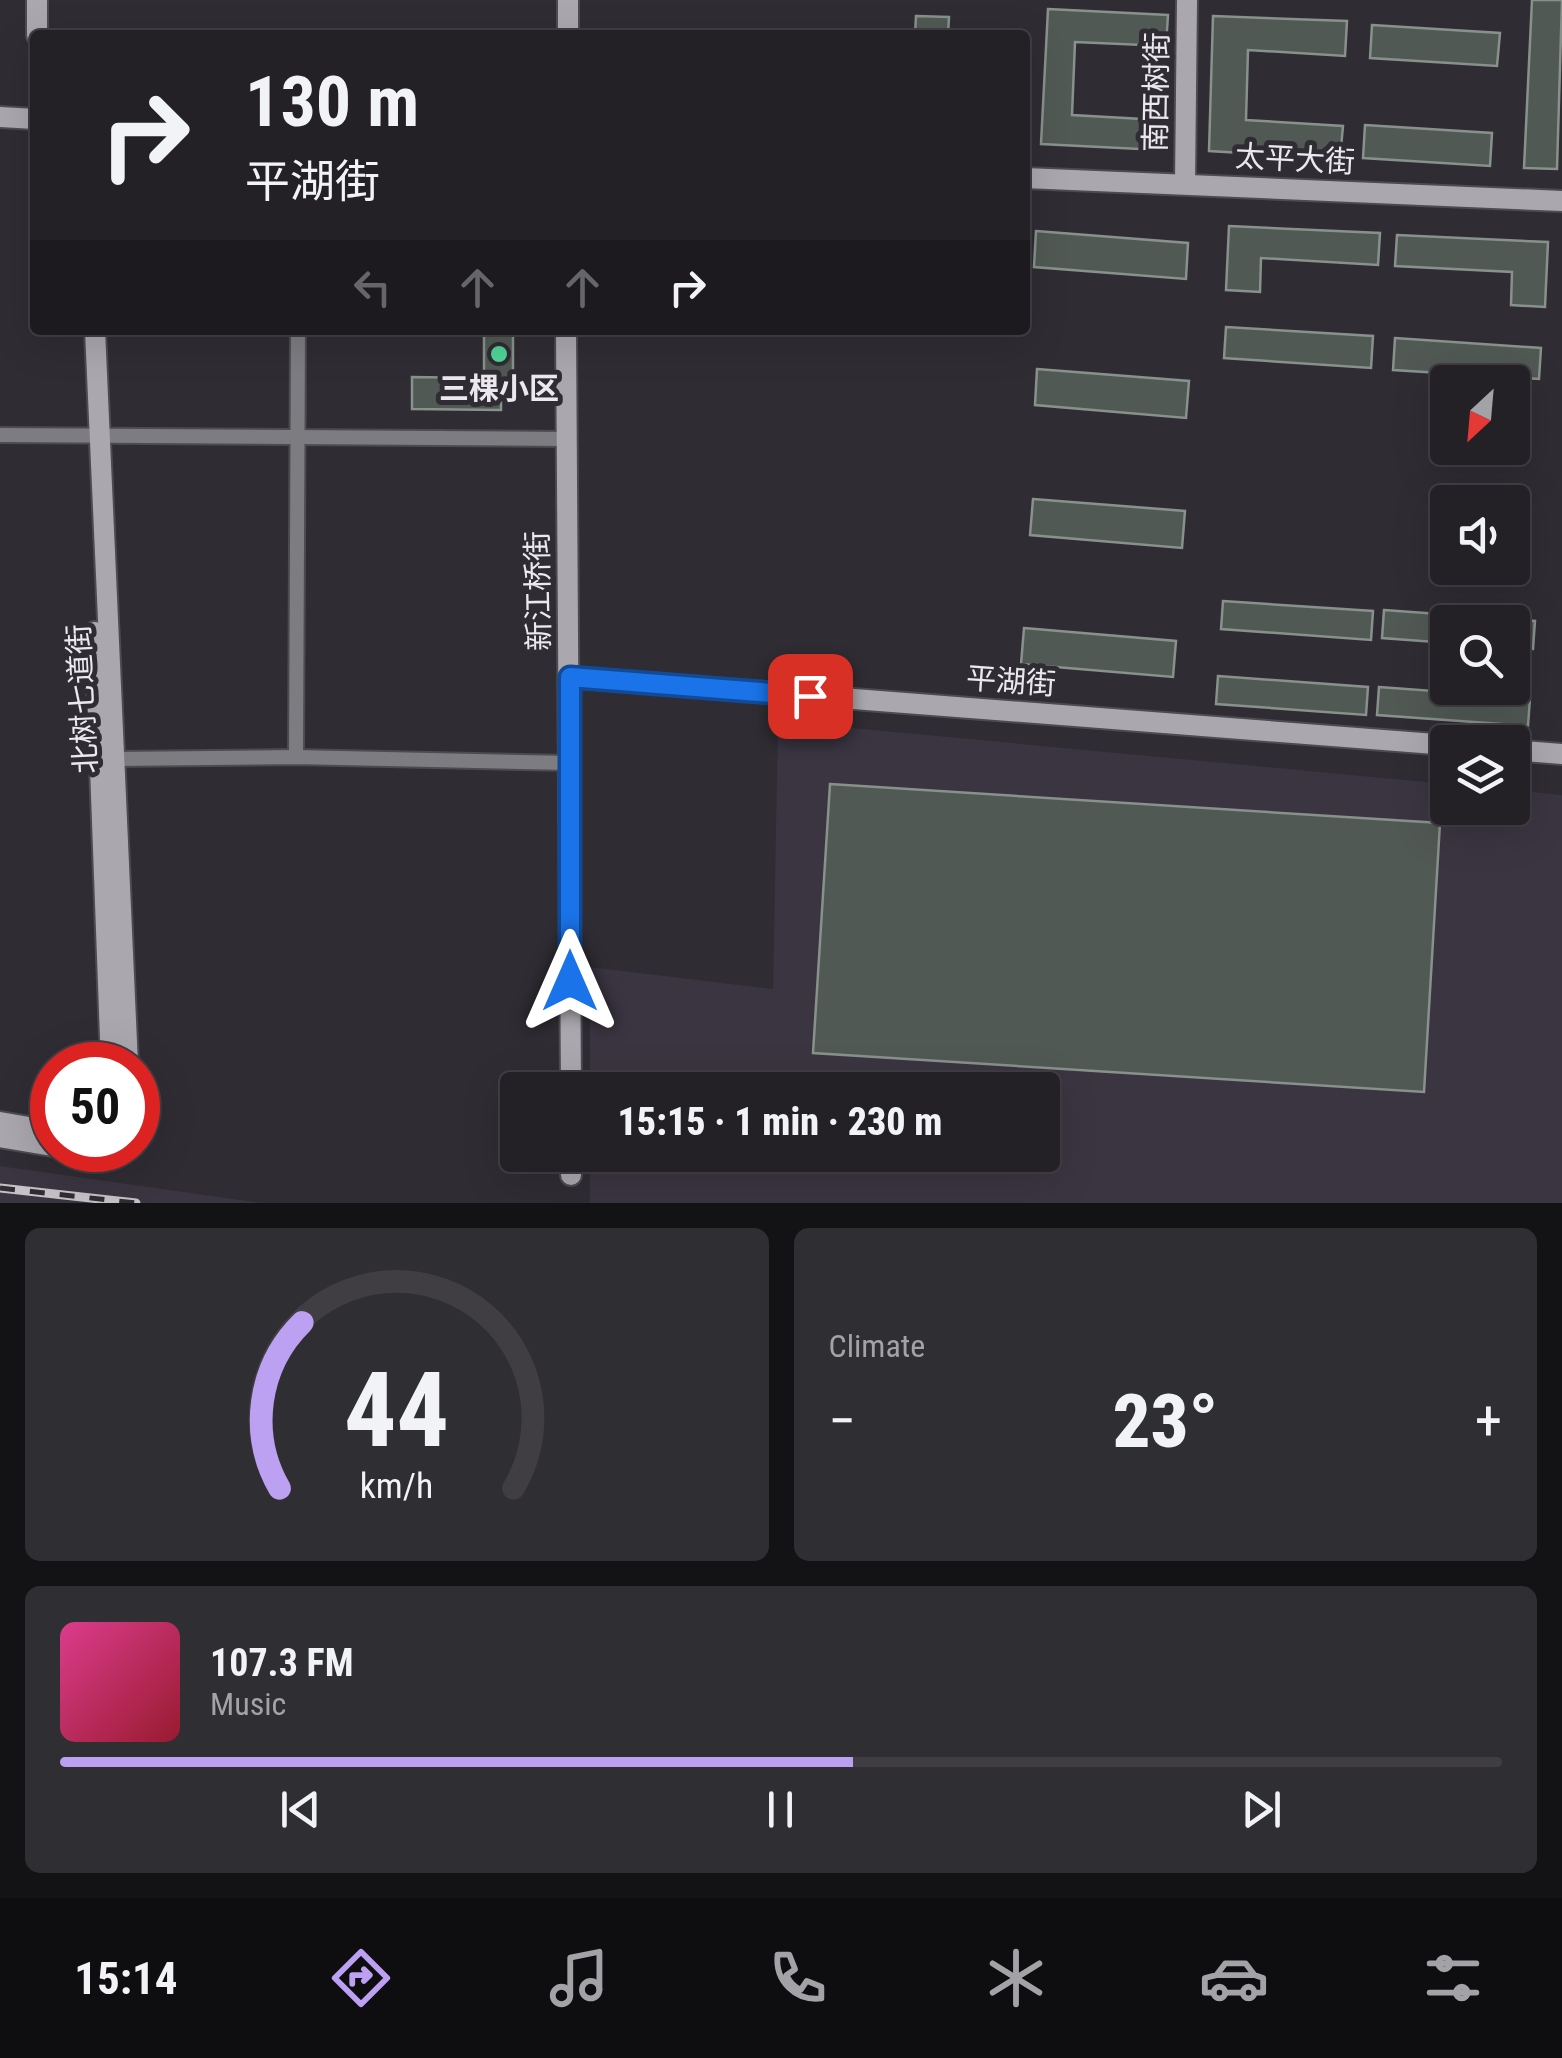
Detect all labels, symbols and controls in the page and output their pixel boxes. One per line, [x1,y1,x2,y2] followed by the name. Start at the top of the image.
[1137,32,1175,152] street label: 南西树街
[245,61,419,143] text: 130 m
[80,70,210,200] icon: right
[1234,138,1356,180] street label: 太平大街
[245,155,380,208] text: 平湖街
[345,260,400,315] icon: left
[450,260,505,315] icon: ahead
[555,260,610,315] icon: ahead
[660,260,715,315] icon: right
[488,343,510,365] marker: 三棵小区
[1430,365,1530,465] north arrow
[1430,365,1530,825] map controls
[439,371,559,406] place label: 三棵小区
[1430,485,1530,585] button: sound
[519,531,557,651] street label: 新江桥街
[1430,605,1530,705] button: search
[61,623,103,775] street label: 北树七道街
[768,654,853,739] pin
[965,660,1057,702] street label: 平湖街
[783,669,838,724] icon: arrive
[1430,725,1530,825] button: layers
[518,929,622,1033] position arrow
[30,1042,160,1172] speed limit sign: 50
[618,1100,942,1144] text: 15:15 · 1 min · 230 m
[829,1327,925,1365] text: Climate
[344,1350,449,1471] text: 44
[1112,1377,1218,1465] text: 23°
[829,1389,856,1453] text: −
[1475,1389,1502,1453] text: +
[360,1465,434,1507] text: km/h
[210,1641,354,1685] text: 107.3 FM
[210,1685,286,1723] text: Music
[273,1782,328,1837] icon: previous
[753,1782,808,1837] icon: pause
[1234,1782,1289,1837] icon: next
[326,1943,396,2013] icon: directions
[544,1943,614,2013] icon: music
[763,1943,833,2013] icon: phone
[981,1943,1051,2013] icon: climate
[1199,1943,1269,2013] icon: car
[1418,1943,1488,2013] icon: filters
[74,1952,177,2005] text: 15:14

